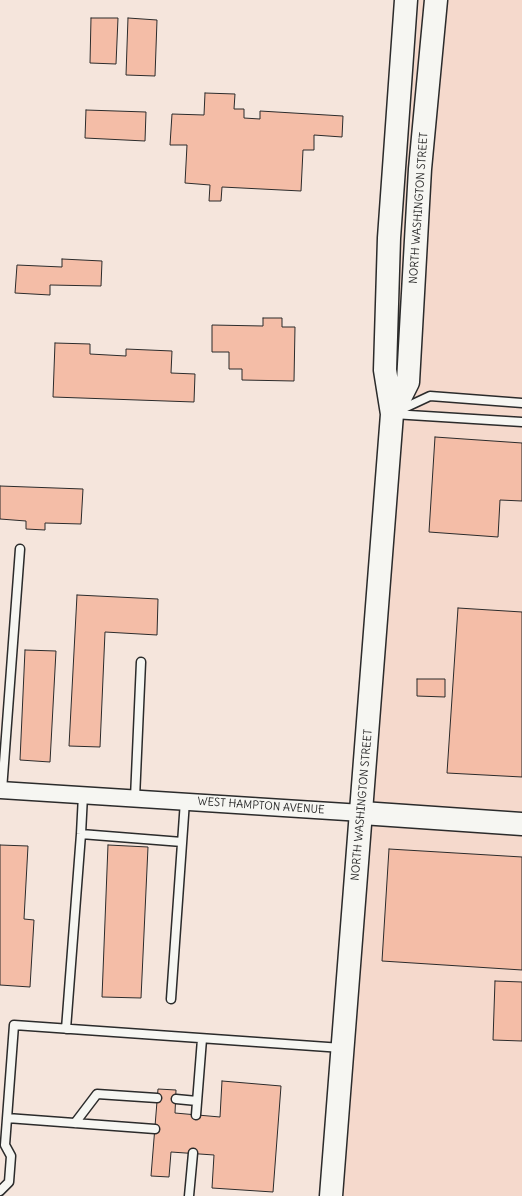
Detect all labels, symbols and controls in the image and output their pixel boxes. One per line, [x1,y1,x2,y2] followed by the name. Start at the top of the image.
[407,132,431,284] street label: NORTH WASHINGTON STREET
[349,729,375,881] street label: NORTH WASHINGTON STREET
[197,795,325,817] street label: WEST HAMPTON AVENUE

